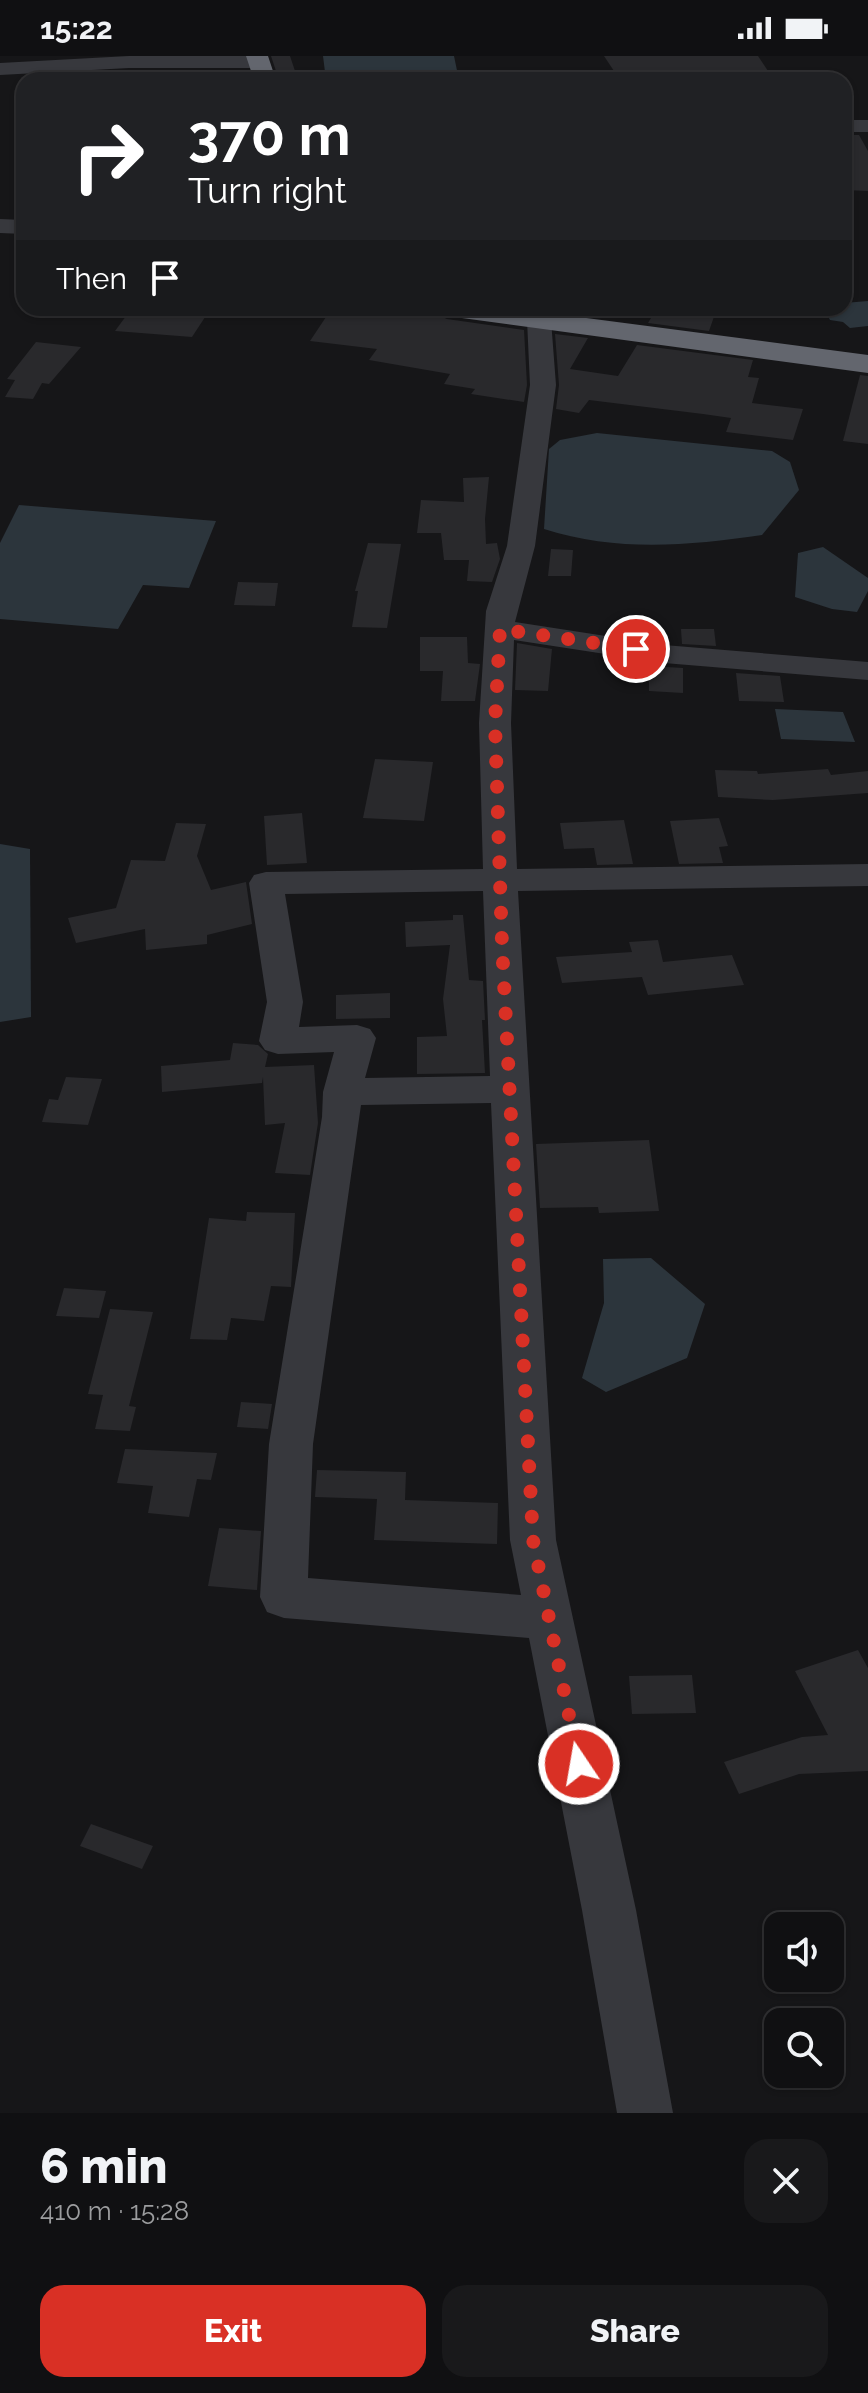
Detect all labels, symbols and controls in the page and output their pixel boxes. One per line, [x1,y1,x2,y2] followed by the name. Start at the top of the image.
[40,11,113,46] text: 15:22
[188,102,351,168] text: 370 m
[56,104,160,208] icon: right
[188,169,347,211] text: Turn right
[143,256,187,300] icon: arrive
[56,261,127,296] text: Then
[602,615,670,683] pin
[614,627,658,671] icon: arrive
[537,1722,621,1806] position arrow
[764,1912,844,2088] map controls
[764,1912,844,1992] button: sound
[764,2008,844,2088] button: search
[40,2138,168,2194] text: 6 min
[744,2139,828,2223] button: close
[40,2196,189,2226] text: 410 m · 15:28
[40,2285,426,2377] button: Exit
[442,2285,828,2377] button: Share

